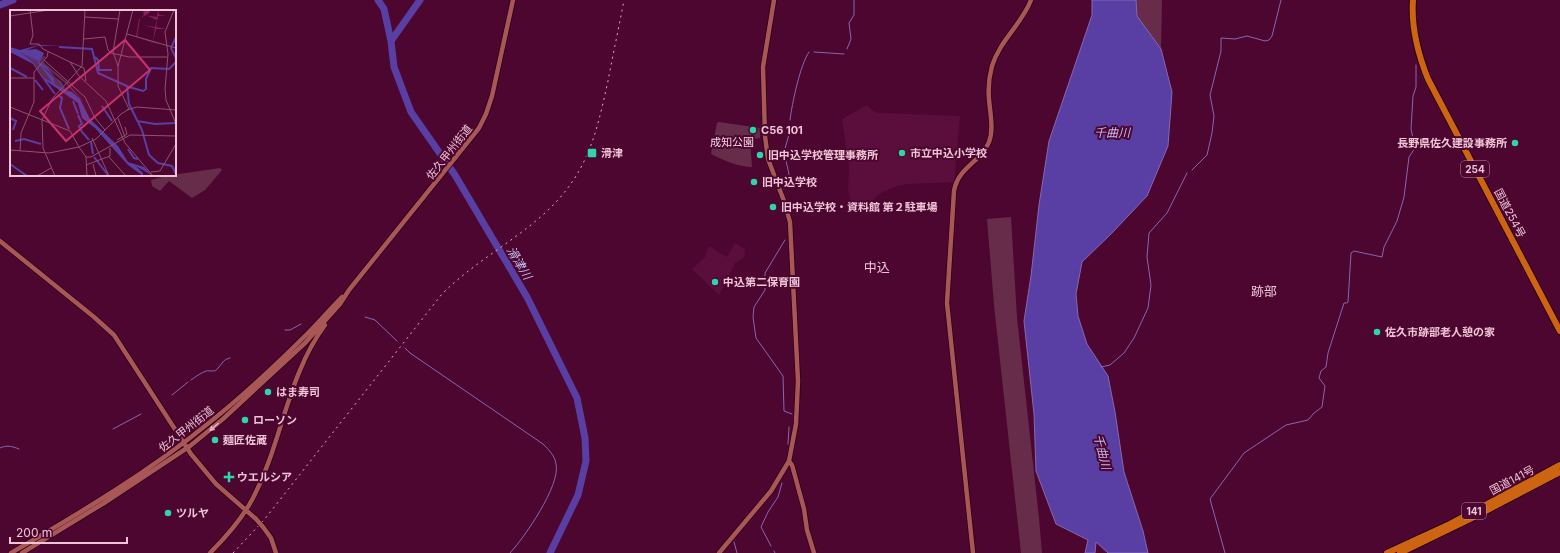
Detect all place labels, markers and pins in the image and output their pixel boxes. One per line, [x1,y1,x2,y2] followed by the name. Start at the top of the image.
[761,123,803,137] place label: C56 101
[748,125,758,135] marker: C56 101
[1397,136,1507,150] place label: 長野県佐久建設事務所
[1510,138,1520,148] marker: 長野県佐久建設事務所
[601,146,623,160] place label: 滑津
[910,146,987,160] place label: 市立中込小学校
[586,147,598,159] marker: 滑津
[768,148,878,162] place label: 旧中込学校管理事務所
[897,148,907,158] marker: 市立中込小学校
[755,150,765,160] marker: 旧中込学校管理事務所
[762,175,817,189] place label: 旧中込学校
[749,177,759,187] marker: 旧中込学校
[781,200,938,214] place label: 旧中込学校・資料館 第２駐車場
[768,202,778,212] marker: 旧中込学校・資料館 第２駐車場
[723,275,800,289] place label: 中込第二保育園
[710,277,720,287] marker: 中込第二保育園
[1385,325,1495,339] place label: 佐久市跡部老人憩の家
[1372,327,1382,337] marker: 佐久市跡部老人憩の家
[276,385,320,399] place label: はま寿司
[263,387,273,397] marker: はま寿司
[253,413,297,427] place label: ローソン
[240,415,250,425] marker: ローソン
[222,433,267,447] place label: 麺匠佐蔵
[210,435,220,445] marker: 麺匠佐蔵
[237,470,292,484] place label: ウエルシア
[224,472,234,482] marker: ウエルシア
[176,506,209,520] place label: ツルヤ
[163,508,173,518] marker: ツルヤ

